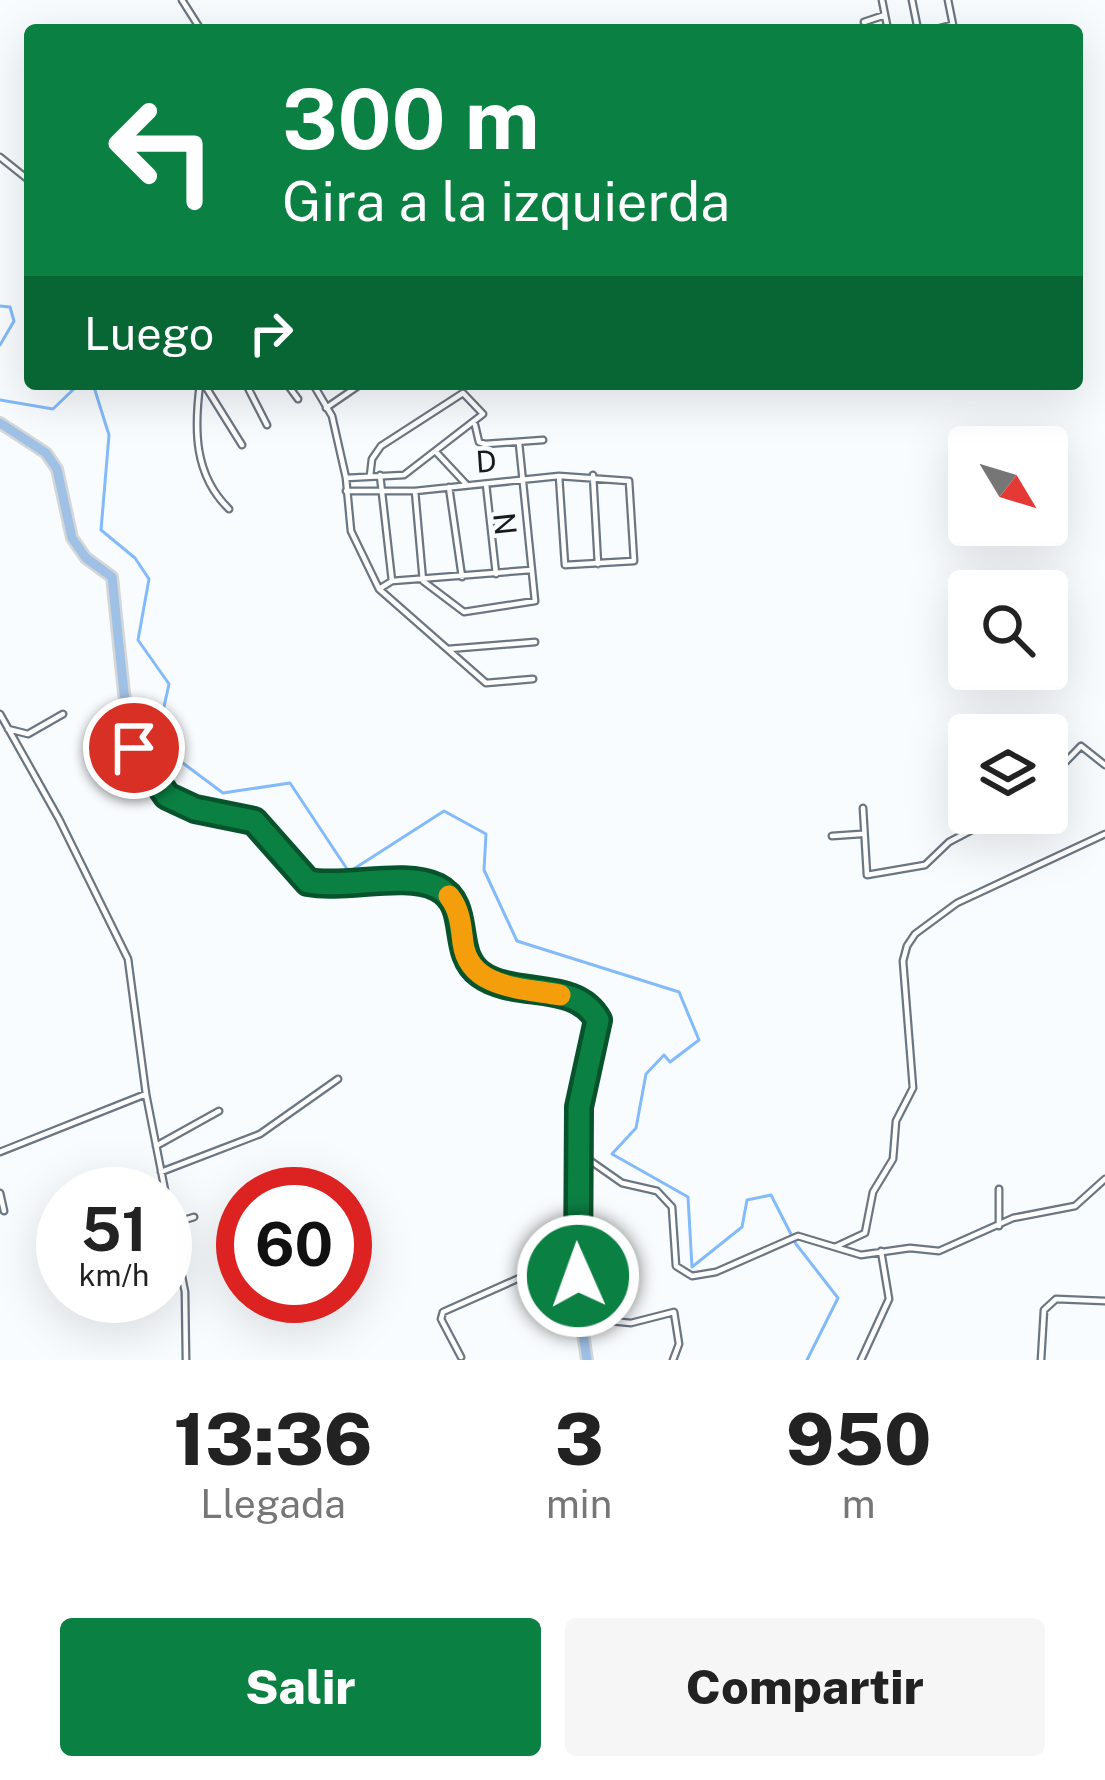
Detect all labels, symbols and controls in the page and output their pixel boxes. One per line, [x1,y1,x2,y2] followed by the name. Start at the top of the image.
[282,69,540,168] text: 300 m
[84,72,240,228] icon: left
[282,170,730,233] text: Gira a la izquierda
[238,300,304,366] icon: right
[84,307,214,360] text: Luego
[948,426,1068,546] north arrow
[948,426,1068,834] map controls
[474,442,498,480] street label: D
[486,511,524,537] street label: N
[948,570,1068,690] button: search
[83,697,185,799] pin
[948,714,1068,834] button: layers
[101,715,167,781] icon: arrive
[216,1167,372,1323] speed limit sign: 60
[81,1194,147,1265] text: 51
[515,1213,641,1339] position arrow
[79,1257,149,1293] text: km/h
[174,1397,373,1481] text: 13:36
[555,1397,604,1481] text: 3
[786,1397,932,1481] text: 950
[200,1481,346,1527] text: Llegada
[546,1481,612,1527] text: min
[842,1481,875,1527] text: m
[60,1618,541,1756] button: Salir
[565,1618,1045,1756] button: Compartir

